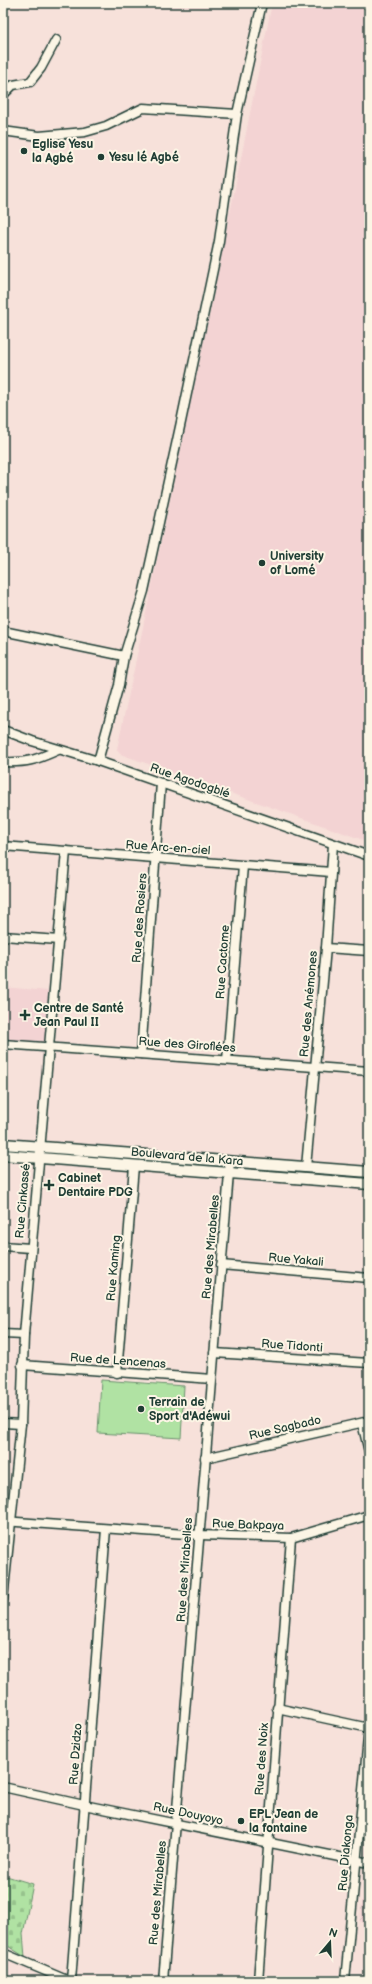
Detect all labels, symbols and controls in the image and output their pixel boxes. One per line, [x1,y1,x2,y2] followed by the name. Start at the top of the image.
[32,137,93,166] place label: Eglise Yesu la Agbé
[19,146,29,156] marker: Eglise Yesu la Agbé
[109,150,179,165] place label: Yesu lé Agbé
[96,152,106,162] marker: Yesu lé Agbé
[270,549,324,578] place label: University of Lomé
[257,558,267,568] marker: University of Lomé
[148,760,232,802] street label: Rue Agodogblé
[125,838,211,858] street label: Rue Arc-en-ciel
[129,872,151,964] street label: Rue des Rosiers
[213,924,233,1000] street label: Rue Cactome
[297,950,321,1058] street label: Rue des Anémones
[34,1001,124,1030] place label: Centre de Santé Jean Paul II
[19,1009,31,1021] marker: Centre de Santé Jean Paul II
[138,1034,236,1056] street label: Rue des Giroflées
[130,1145,244,1169] street label: Boulevard de la Kara
[12,1163,34,1239] street label: Rue Cinkassé
[58,1171,133,1200] place label: Cabinet Dentaire PDG
[43,1179,55,1191] marker: Cabinet Dentaire PDG
[199,1194,223,1300] street label: Rue des Mirabelles
[104,1234,124,1302] street label: Rue Kaming
[268,1250,325,1270] street label: Rue Yakali
[261,1336,323,1356] street label: Rue Tidonti
[69,1350,167,1372] street label: Rue de Lencenas
[149,1395,230,1424] place label: Terrain de Sport d'Adéwui
[136,1404,146,1414] marker: Terrain de Sport d'Adéwui
[247,1412,323,1444] street label: Rue Sagbado
[212,1516,285,1534] street label: Rue Bakpaya
[174,1517,196,1623] street label: Rue des Mirabelles
[66,1722,86,1785] street label: Rue Dzidzo
[252,1722,272,1796] street label: Rue des Noix
[152,1799,225,1829] street label: Rue Douyoyo
[249,1807,318,1836] place label: EPL Jean de la fontaine
[335,1814,357,1892] street label: Rue Diakonga
[236,1816,246,1826] marker: EPL Jean de la fontaine
[146,1840,170,1946] street label: Rue des Mirabelles
[310,1922,350,1962] north arrow
[327,1926,339,1941] text: N

